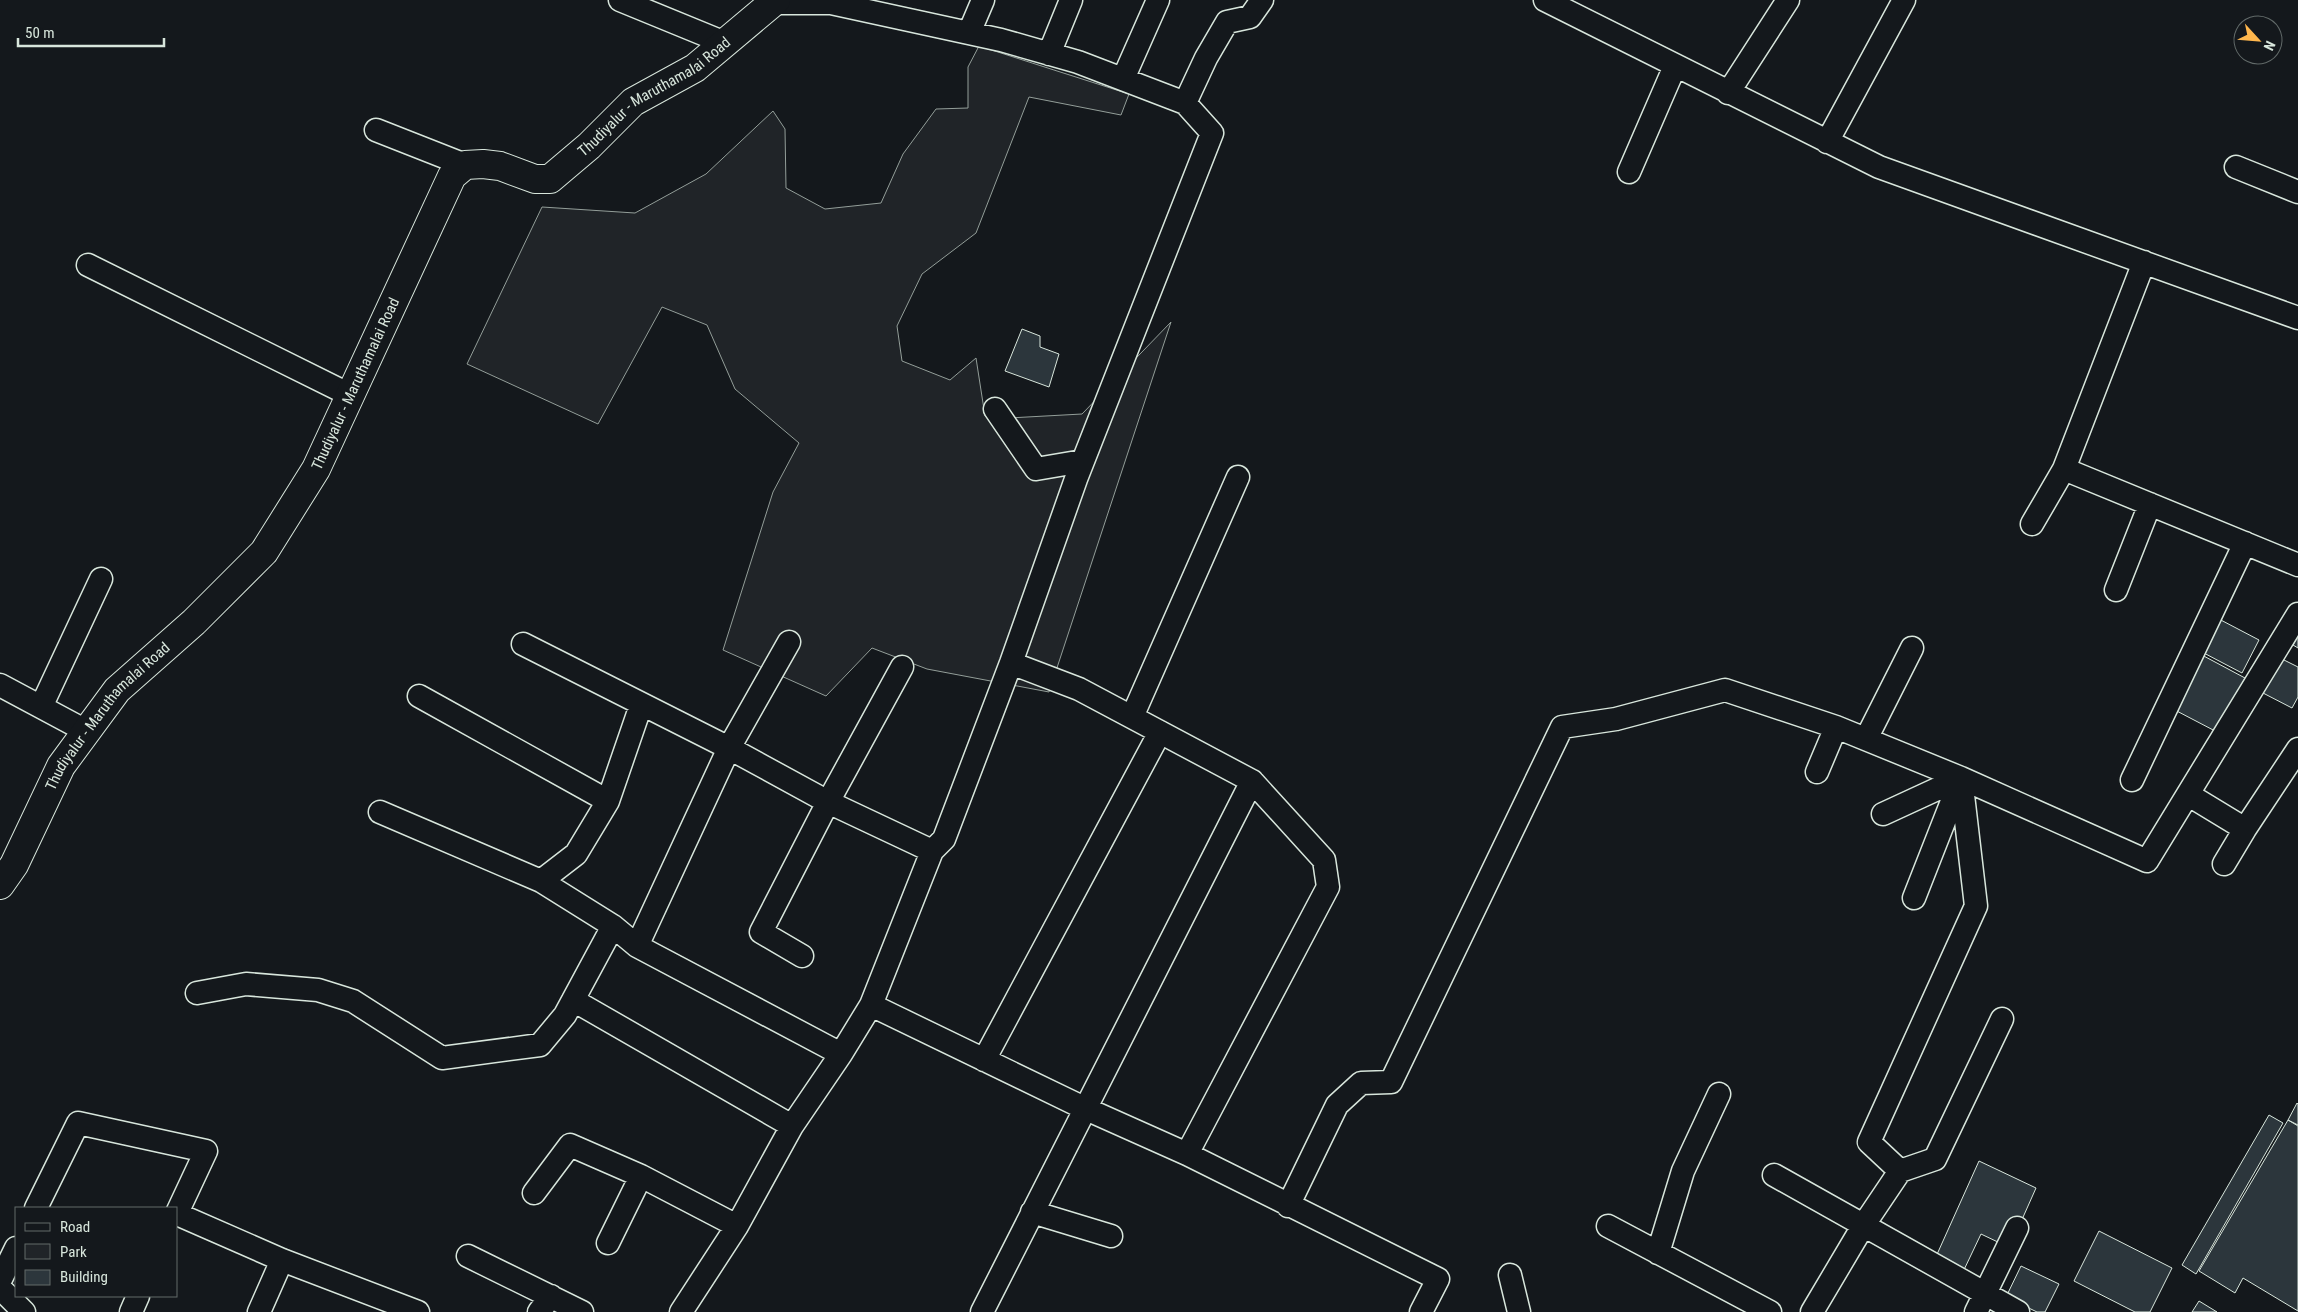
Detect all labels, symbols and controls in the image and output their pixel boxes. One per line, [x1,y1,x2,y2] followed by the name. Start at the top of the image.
[18,15,164,47] scale bar
[2233,15,2283,65] north arrow
[25,24,55,42] text: 50 m
[574,33,734,160] street label: Thudiyalur - Maruthamalai Road
[2261,38,2279,53] text: N
[308,295,403,473] street label: Thudiyalur - Maruthamalai Road
[42,639,174,793] street label: Thudiyalur - Maruthamalai Road
[15,1207,178,1297] legend
[60,1218,90,1236] text: Road
[60,1243,87,1261] text: Park
[60,1268,108,1286] text: Building

